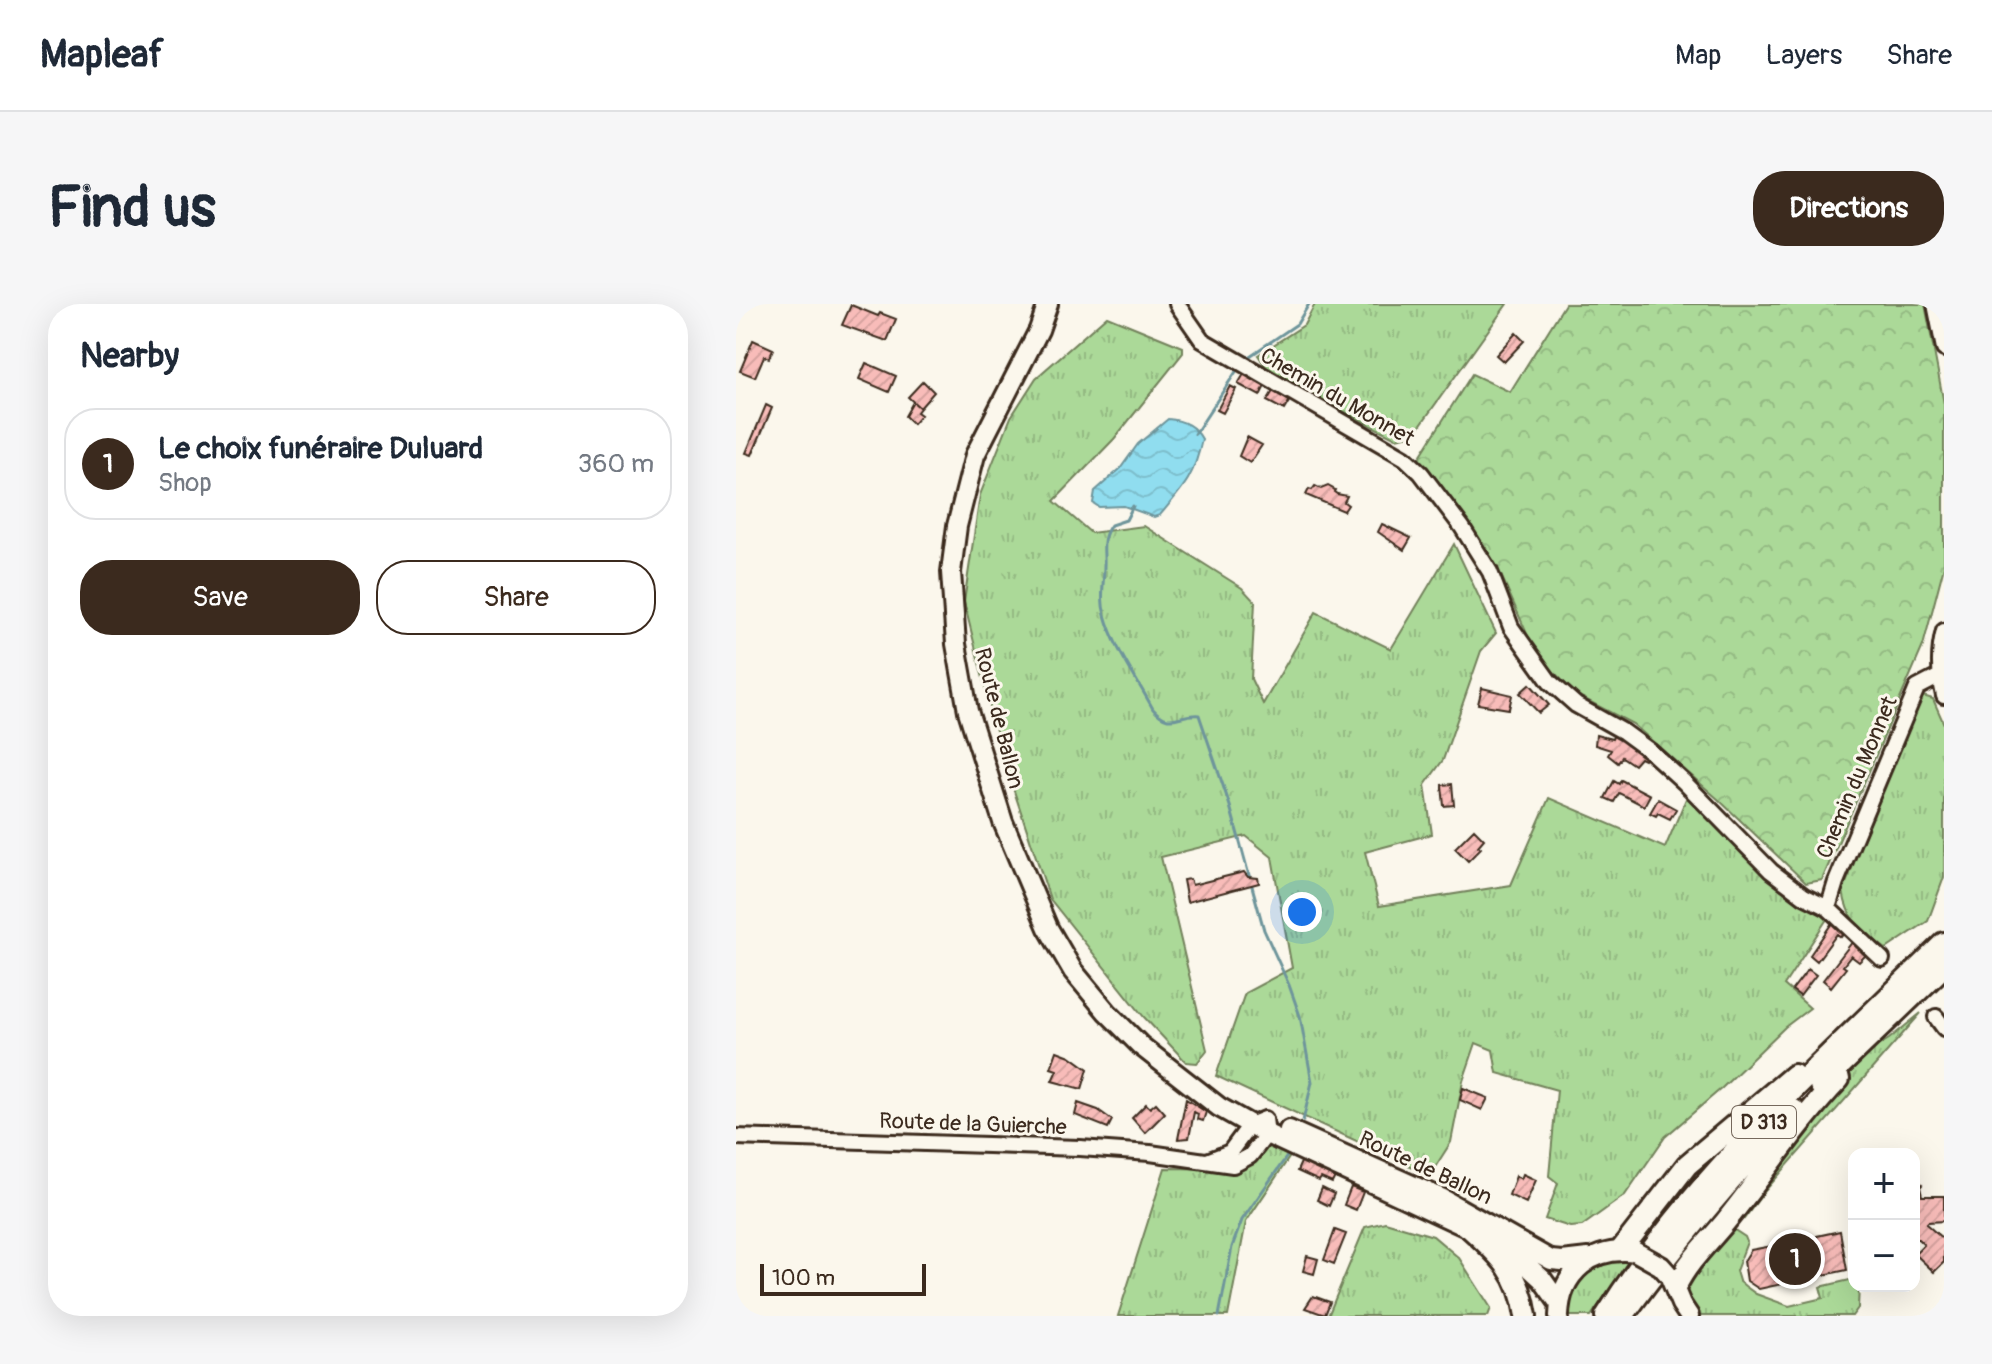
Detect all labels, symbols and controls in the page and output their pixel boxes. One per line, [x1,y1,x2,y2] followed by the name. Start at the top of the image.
[40,31,164,79] text: Mapleaf
[1675,38,1721,73] text: Map
[1765,38,1842,73] text: Layers
[1886,38,1952,73] text: Share
[1753,171,1944,246] button: Directions
[48,174,216,243] text: Find us
[80,335,179,378] text: Nearby
[1255,341,1420,452] street label: Chemin du Monnet
[158,430,483,467] text: Le choix funéraire Duluard
[103,448,113,480] text: 1
[578,448,654,480] text: 360 m
[158,467,212,499] text: Shop
[80,560,360,635] button: Save
[376,560,656,635] button: Share
[968,645,1030,791] street label: Route de Ballon
[1810,692,1904,863] street label: Chemin du Monnet
[1282,892,1322,932] your location
[1732,1106,1796,1138] road number: D 313
[879,1107,1067,1141] street label: Route de la Guierche
[1354,1125,1497,1211] street label: Route de Ballon
[1848,1148,1920,1292] map controls
[1848,1148,1920,1220] button: +
[1848,1220,1920,1292] button: −
[1769,1229,1821,1289] pin: 1
[760,1260,926,1296] scale bar
[772,1264,835,1292] text: 100 m

